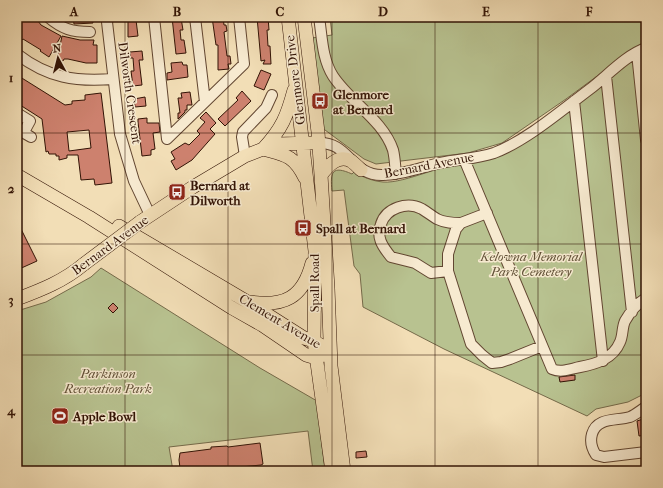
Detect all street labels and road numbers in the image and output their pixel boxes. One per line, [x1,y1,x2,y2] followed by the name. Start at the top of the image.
[282,34,308,126] street label: Glenmore Drive
[115,41,145,145] street label: Dilworth Crescent
[383,149,476,181] street label: Bernard Avenue
[69,212,152,278] street label: Bernard Avenue
[307,253,322,312] street label: Spall Road
[236,291,324,352] street label: Clement Avenue

